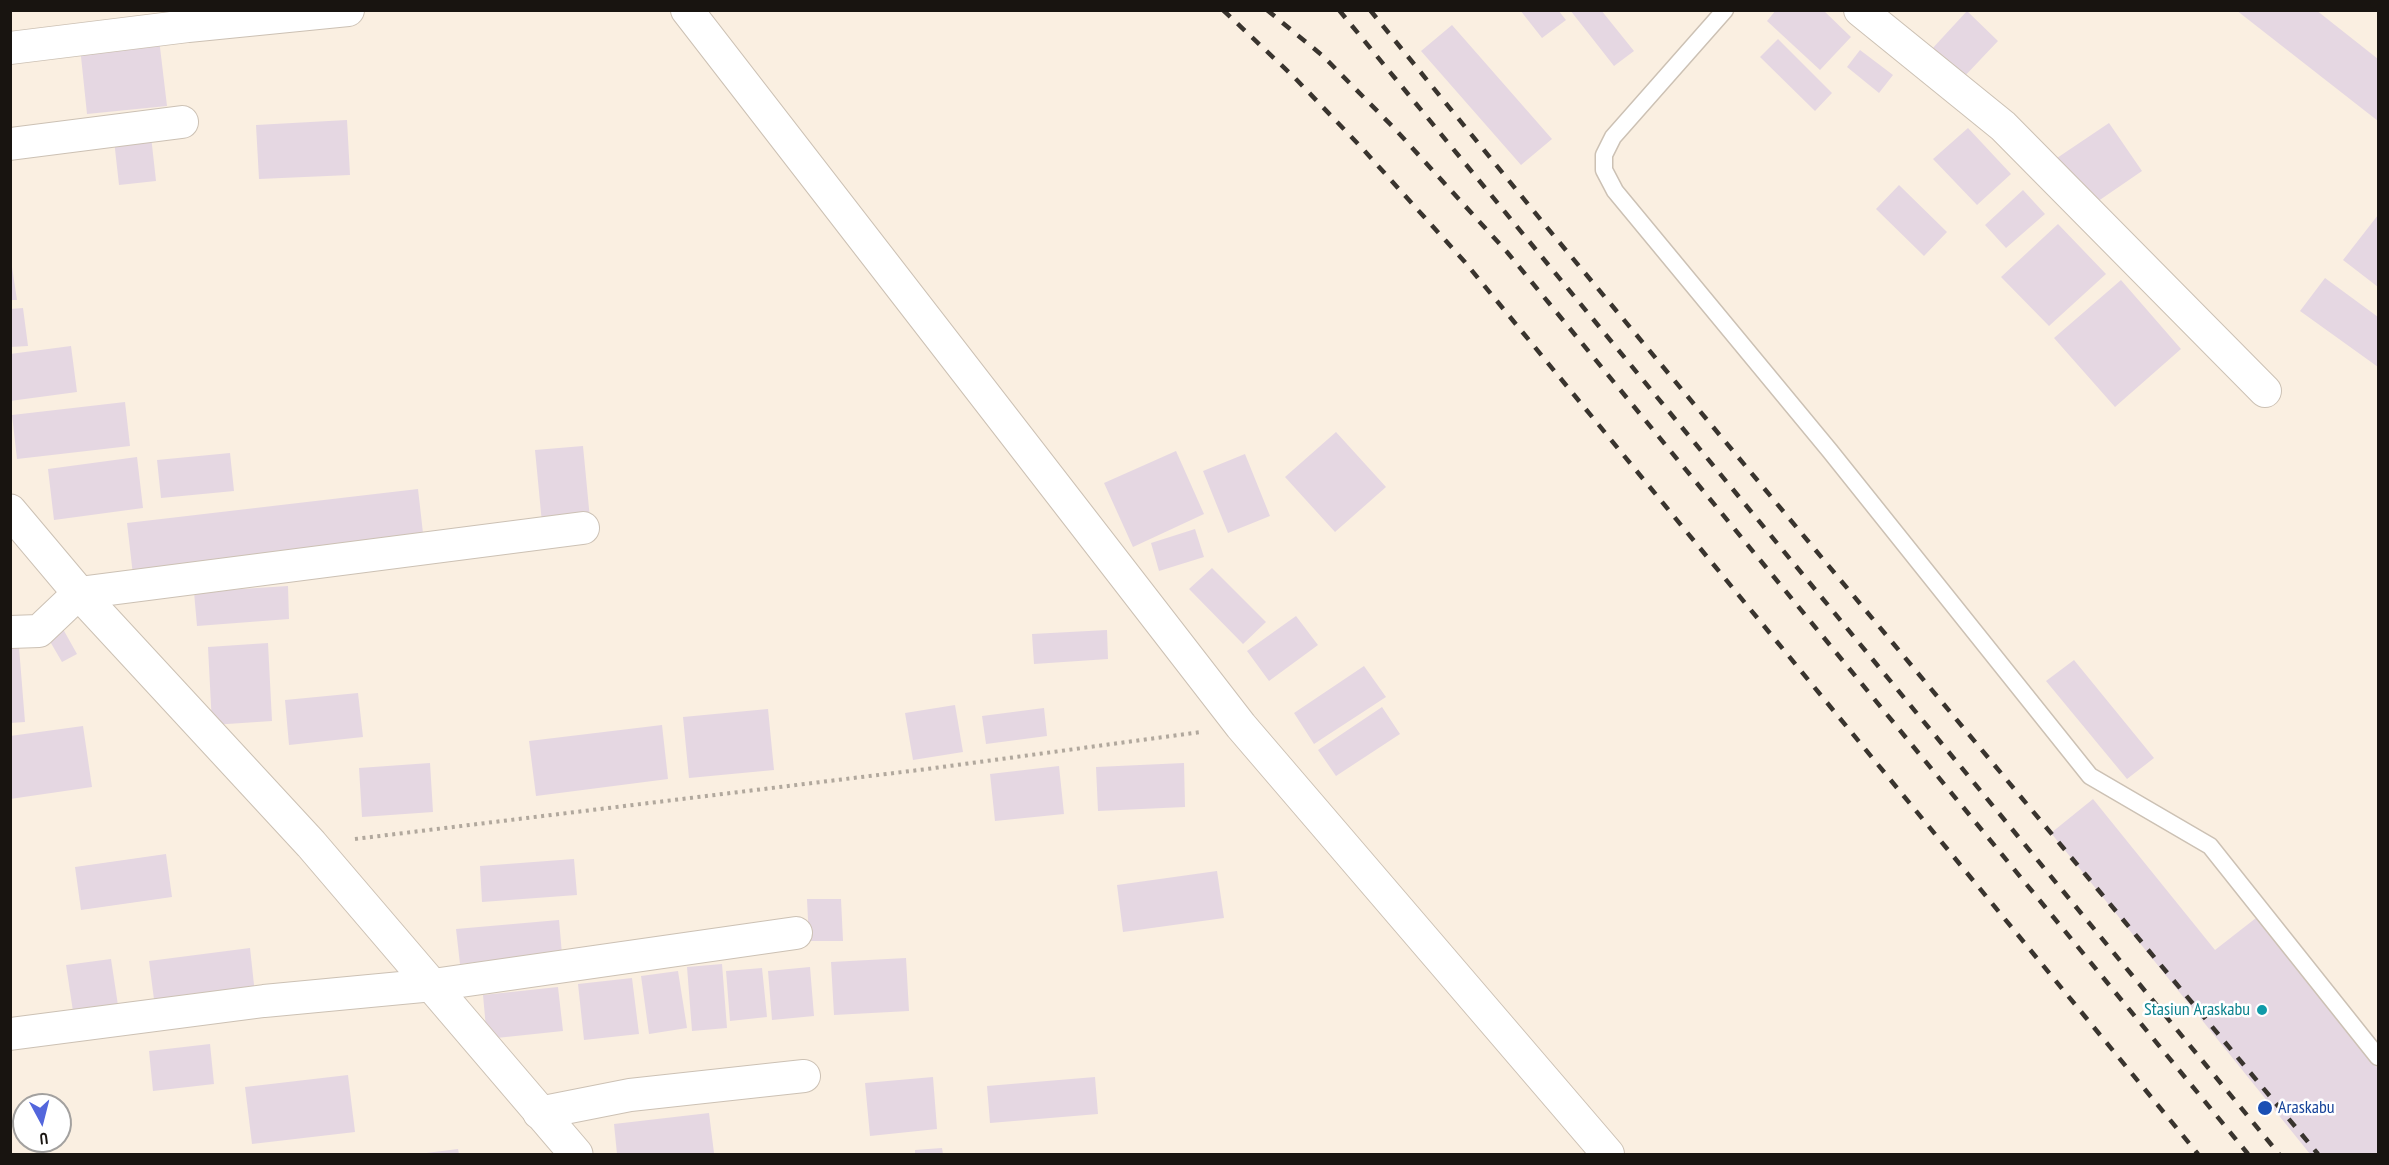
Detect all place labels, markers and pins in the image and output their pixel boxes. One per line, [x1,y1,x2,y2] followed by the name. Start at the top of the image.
[2144,999,2250,1021] place label: Stasiun Araskabu
[2255,1003,2269,1017] marker: Stasiun Araskabu
[2278,1097,2335,1119] place label: Araskabu
[2256,1099,2274,1117] marker: Araskabu

